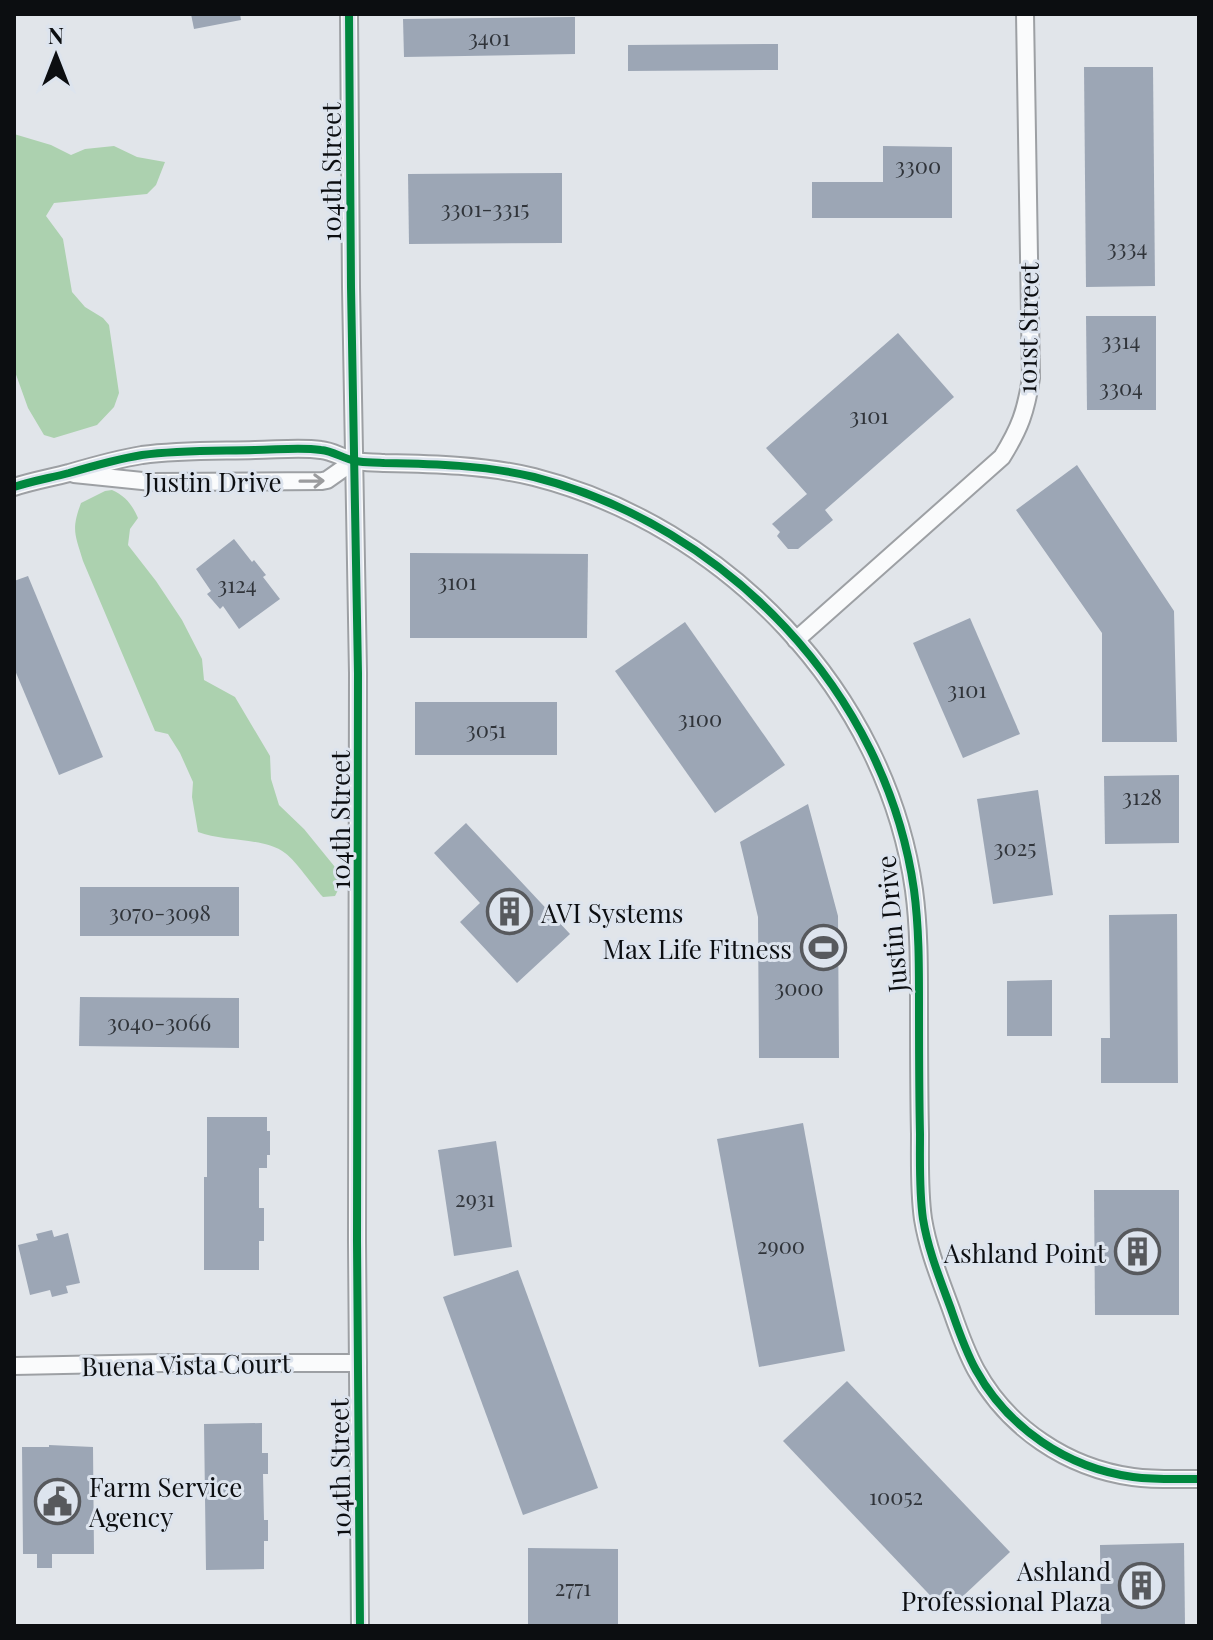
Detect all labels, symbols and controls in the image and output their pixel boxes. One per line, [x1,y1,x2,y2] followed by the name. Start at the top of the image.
[16,16,96,96] north arrow
[48,20,64,50] text: N
[468,22,510,52] house number: 3401
[313,102,348,241] street label: 104th Street
[895,150,941,180] house number: 3300
[441,193,529,223] house number: 3301-3315
[1107,232,1147,262] house number: 3334
[1008,261,1046,394] street label: 101st Street
[1102,325,1141,355] house number: 3314
[1099,372,1143,402] house number: 3304
[849,400,889,430] house number: 3101
[143,464,282,499] street label: Justin Drive
[298,473,325,488] one-way arrow
[437,566,477,596] house number: 3101
[217,569,257,599] house number: 3124
[947,674,987,704] house number: 3101
[678,703,722,733] house number: 3100
[466,714,506,744] house number: 3051
[322,750,357,889] street label: 104th Street
[1122,781,1162,811] house number: 3128
[994,832,1036,862] house number: 3025
[868,854,915,995] street label: Justin Drive
[486,888,534,936] building icon: AVI Systems
[540,895,683,930] place label: AVI Systems
[109,897,211,927] house number: 3070-3098
[799,924,847,972] sports icon: Max Life Fitness
[603,931,792,966] place label: Max Life Fitness
[774,972,824,1002] house number: 3000
[107,1007,211,1037] house number: 3040-3066
[455,1183,495,1213] house number: 2931
[1113,1228,1161,1276] building icon: Ashland Point
[757,1230,805,1260] house number: 2900
[943,1235,1107,1270] place label: Ashland Point
[81,1345,292,1383] street label: Buena Vista Court
[320,1397,358,1538] street label: 104th Street
[88,1469,242,1534] place label: Farm Service Agency
[34,1477,82,1525] public building icon: Farm Service Agency
[869,1481,923,1511] house number: 10052
[901,1553,1111,1618] place label: Ashland Professional Plaza
[1118,1561,1166,1609] building icon: Ashland Professional Plaza
[555,1572,591,1602] house number: 2771

